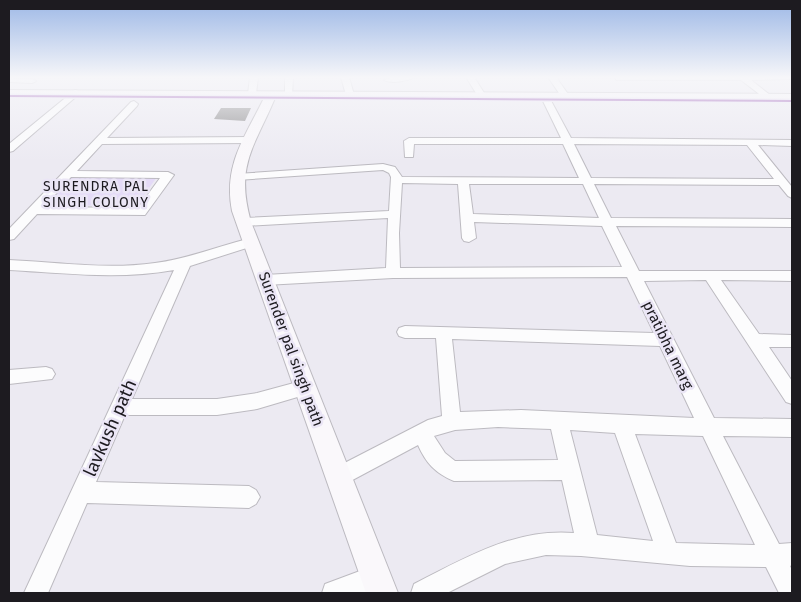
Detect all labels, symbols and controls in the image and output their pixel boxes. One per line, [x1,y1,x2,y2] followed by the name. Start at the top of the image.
[43,178,149,211] district label: SURENDRA PAL SINGH COLONY
[255,269,327,429] street label: Surender pal singh path
[639,298,697,392] street label: pratibha marg
[79,376,141,480] street label: lavkush path

